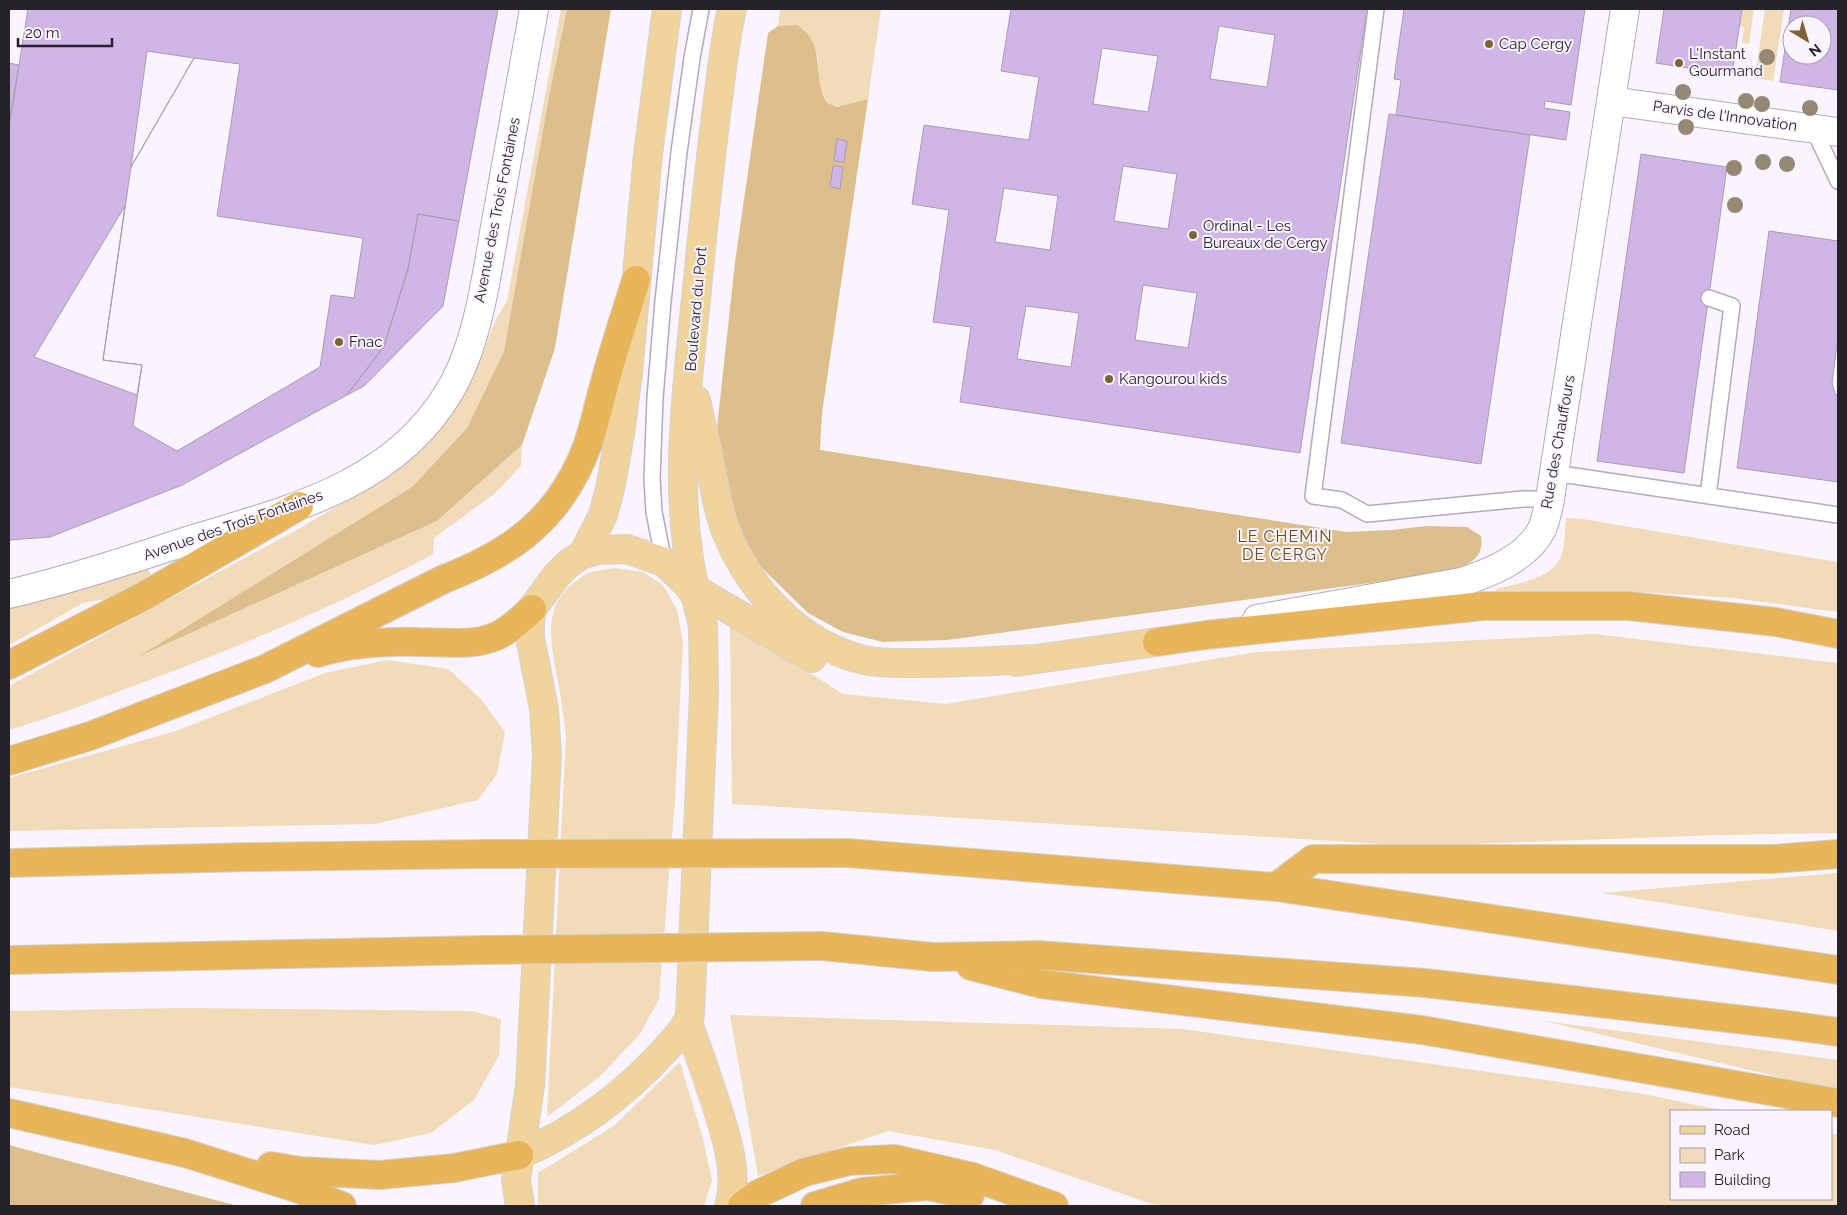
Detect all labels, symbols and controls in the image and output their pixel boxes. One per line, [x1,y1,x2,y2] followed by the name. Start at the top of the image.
[18,15,111,47] scale bar
[1782,15,1832,65] north arrow
[25,24,60,42] text: 20 m
[1499,35,1572,53] place label: Cap Cergy
[1483,38,1495,50] marker: Cap Cergy
[1806,41,1824,60] text: N
[1689,45,1763,80] place label: L'Instant Gourmand
[1673,57,1685,69] marker: L'Instant Gourmand
[1652,97,1798,135] street label: Parvis de l'Innovation
[470,116,524,304] street label: Avenue des Trois Fontaines
[1203,217,1328,252] place label: Ordinal - Les Bureaux de Cergy
[1187,229,1199,241] marker: Ordinal - Les Bureaux de Cergy
[682,246,710,372] street label: Boulevard du Port
[349,333,382,351] place label: Fnac
[333,336,345,348] marker: Fnac
[1119,370,1227,388] place label: Kangourou kids
[1103,373,1115,385] marker: Kangourou kids
[1537,374,1579,510] street label: Rue des Chauffours
[141,486,325,564] street label: Avenue des Trois Fontaines
[1237,527,1333,564] district label: LE CHEMIN DE CERGY
[1670,1110,1832,1200] legend
[1714,1121,1750,1139] text: Road
[1714,1146,1745,1164] text: Park
[1714,1171,1771,1189] text: Building

